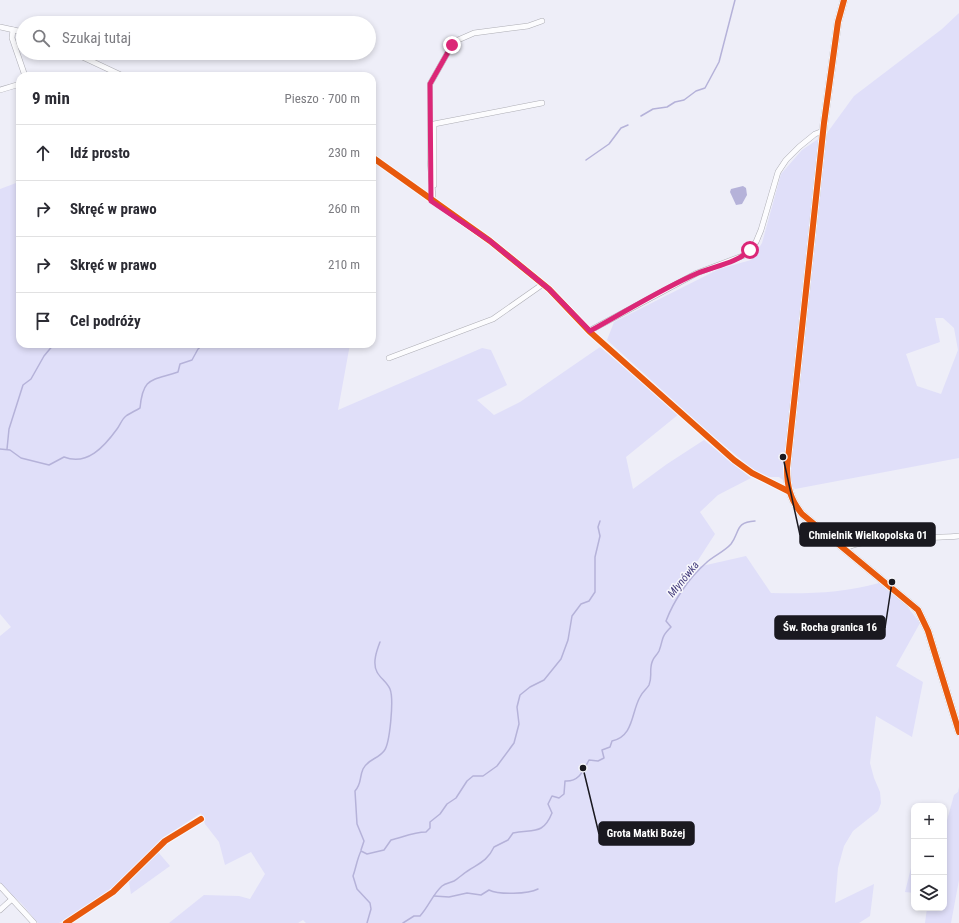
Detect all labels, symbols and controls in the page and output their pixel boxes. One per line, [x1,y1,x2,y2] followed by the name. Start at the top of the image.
[16,16,376,60] search box
[30,27,52,49] icon: search
[62,29,131,47] text: Szukaj tutaj
[443,36,461,54] route end
[32,88,70,108] text: 9 min
[285,91,360,106] text: Pieszo · 700 m
[32,142,54,164] icon: ahead
[70,144,130,162] text: Idź prosto
[328,145,360,160] text: 230 m
[32,198,54,220] icon: right
[70,200,157,218] text: Skręć w prawo
[328,201,360,216] text: 260 m
[741,241,759,259] route start
[32,254,54,276] icon: right
[70,256,157,274] text: Skręć w prawo
[328,257,360,272] text: 210 m
[32,310,54,332] icon: arrive
[70,312,141,330] text: Cel podróży
[800,523,935,546] callout: Chmielnik Wielkopolska 01
[808,529,928,542] text: Chmielnik Wielkopolska 01
[665,559,702,600] water label: Młynówka
[775,616,885,639] callout: Św. Rocha granica 16
[783,621,877,634] text: Św. Rocha granica 16
[911,803,947,911] map controls
[911,803,947,839] button: +
[599,822,694,845] callout: Grota Matki Bożej
[607,827,685,840] text: Grota Matki Bożej
[911,839,947,875] button: −
[911,875,947,911] button: layers

